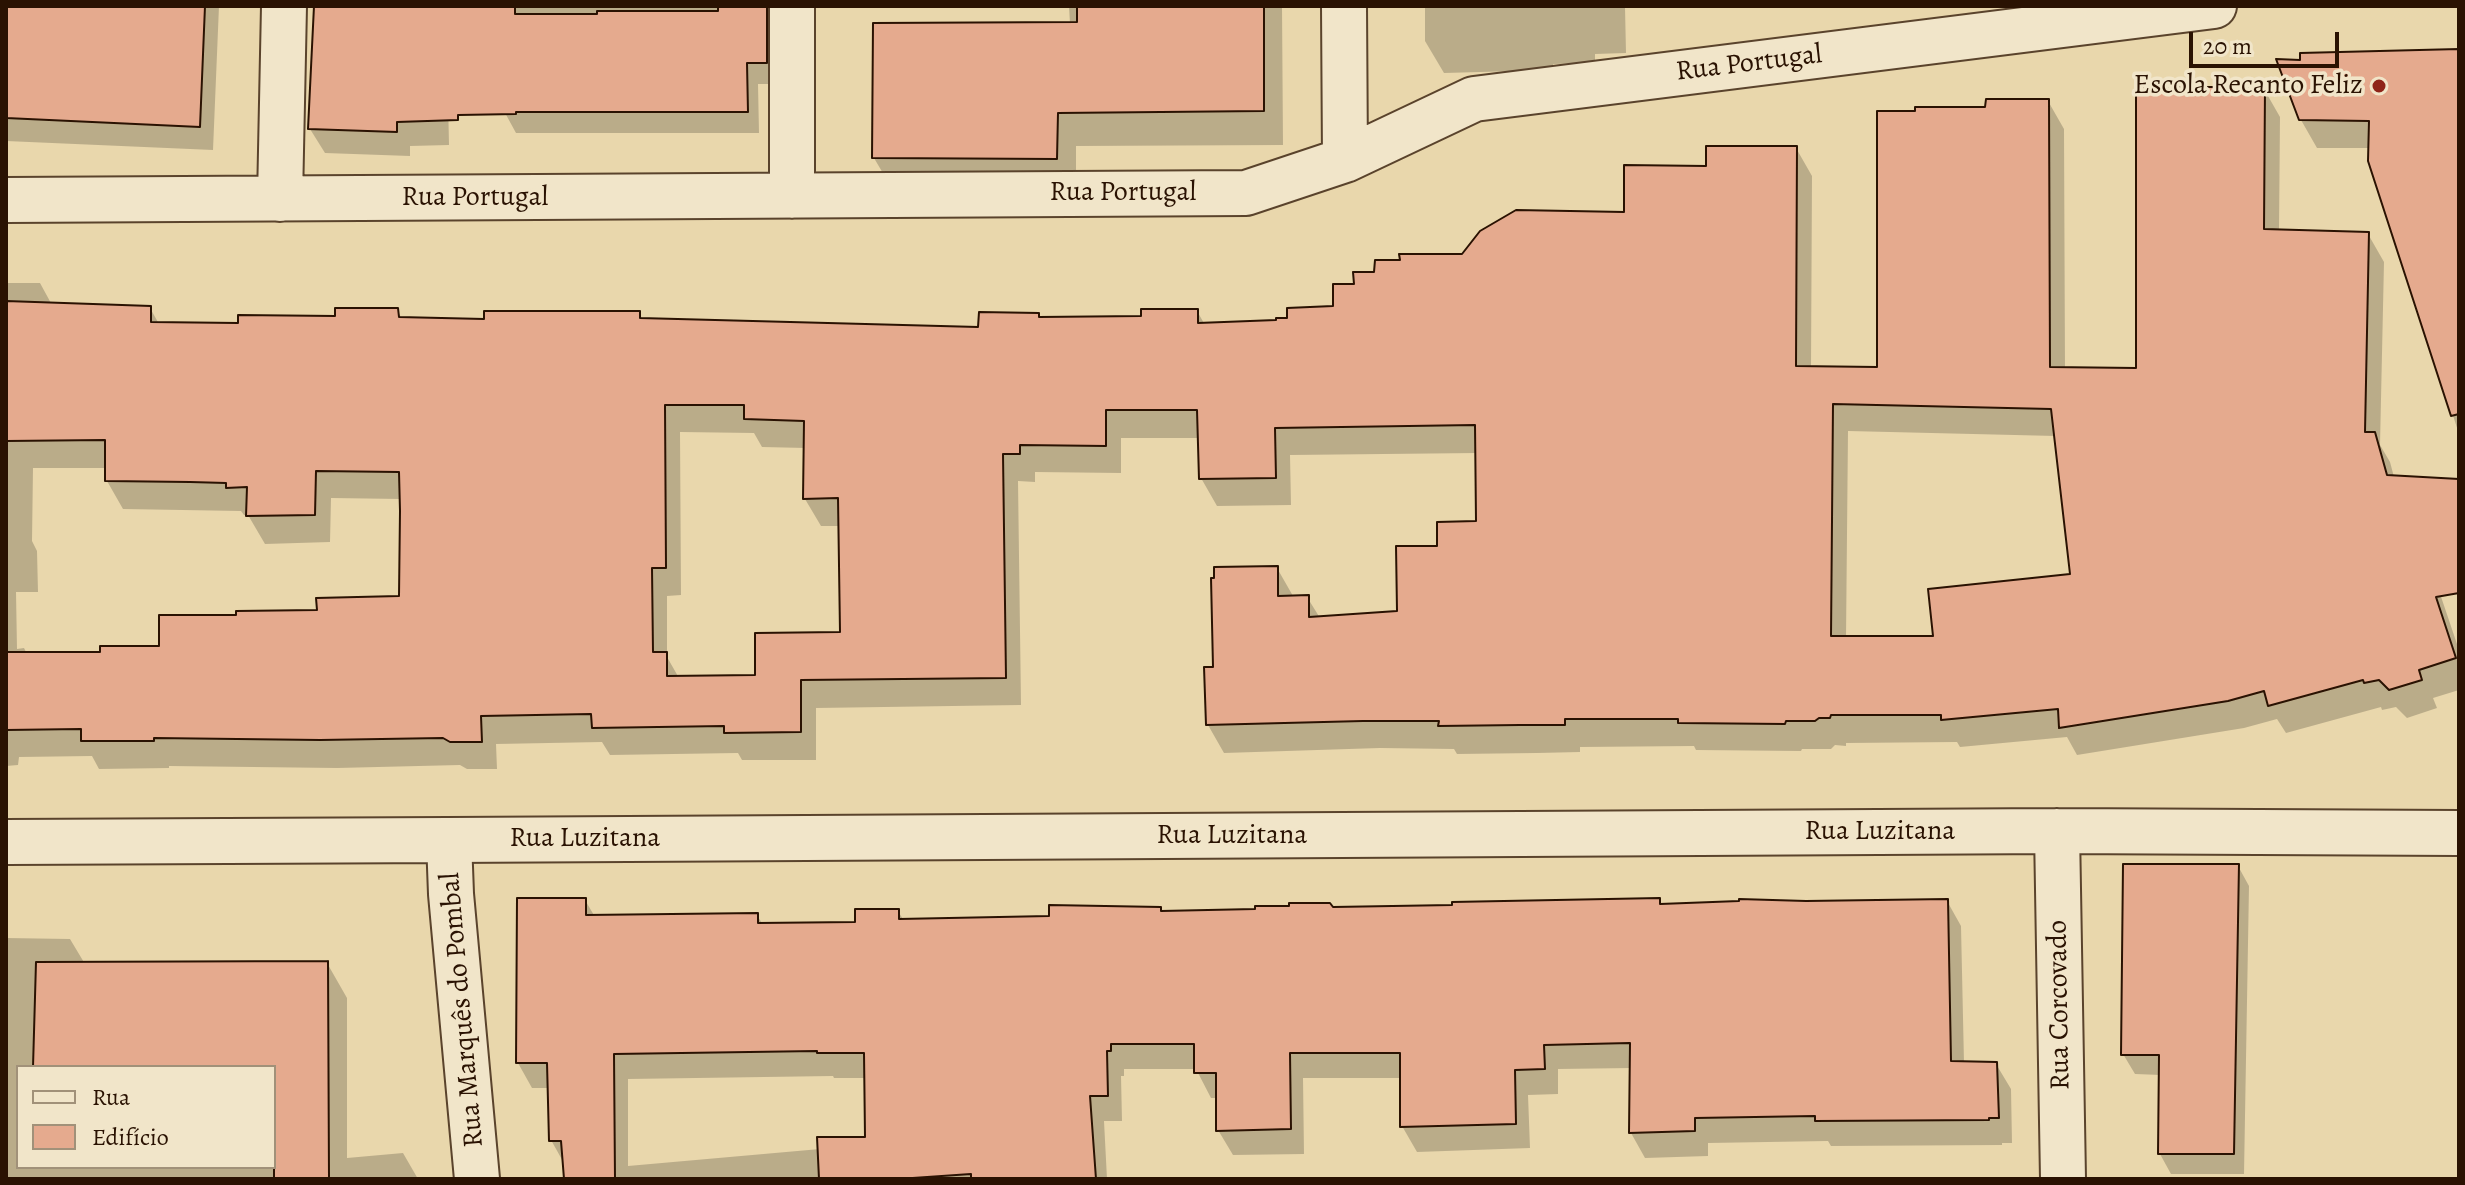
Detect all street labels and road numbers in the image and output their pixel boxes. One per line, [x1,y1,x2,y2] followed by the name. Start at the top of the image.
[1674,38,1824,90] street label: Rua Portugal
[1050,176,1196,210] street label: Rua Portugal
[402,181,548,215] street label: Rua Portugal
[1805,815,1955,849] street label: Rua Luzitana
[1157,819,1307,853] street label: Rua Luzitana
[510,822,660,856] street label: Rua Luzitana
[434,871,492,1149] street label: Rua Marquês do Pombal
[2042,920,2078,1090] street label: Rua Corcovado

